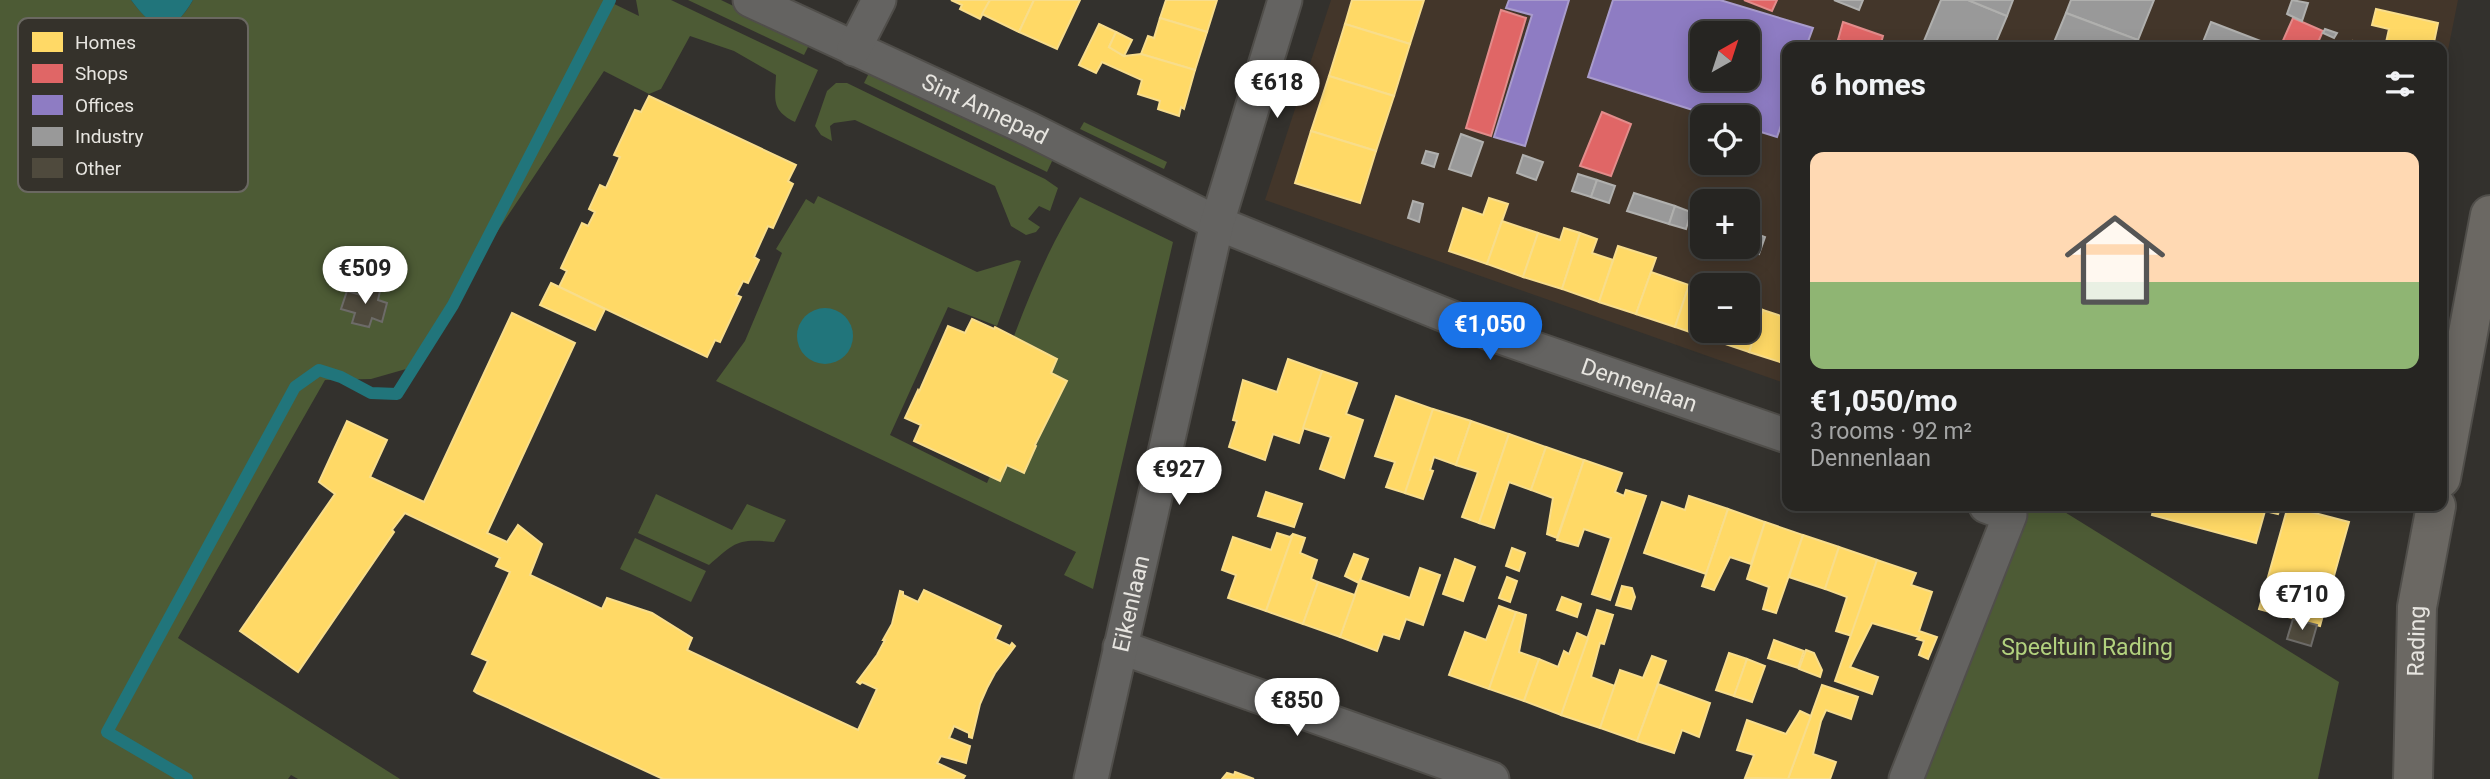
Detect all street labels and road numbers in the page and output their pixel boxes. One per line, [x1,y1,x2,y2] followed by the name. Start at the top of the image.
[918,68,1053,150] street label: Sint Annepad
[1578,352,1701,417] street label: Dennenlaan
[1107,553,1155,654] street label: Eikenlaan
[2402,605,2431,677] street label: Rading

